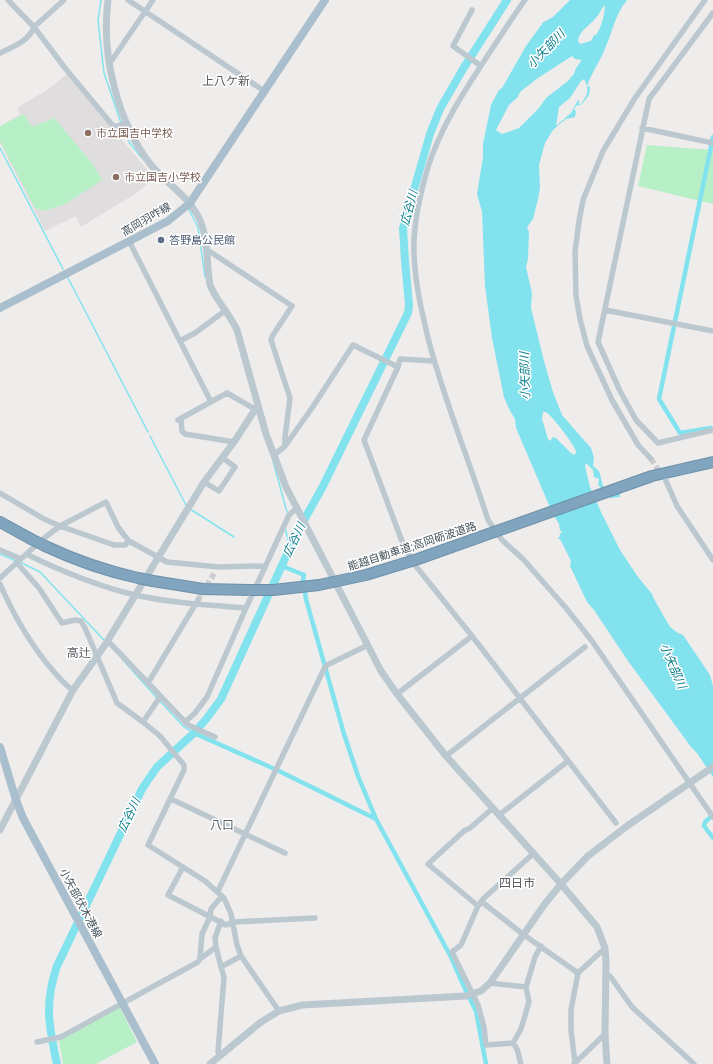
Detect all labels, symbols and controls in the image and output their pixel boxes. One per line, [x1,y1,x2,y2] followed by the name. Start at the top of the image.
[524,25,568,70] water label: 小矢部川
[202,74,250,87] district label: 上八ケ新
[96,127,173,139] place label: 市立国吉中学校
[83,128,93,138] marker: 市立国吉中学校
[124,171,201,183] place label: 市立国吉小学校
[111,172,121,182] marker: 市立国吉小学校
[398,187,420,227] water label: 広谷川
[119,200,173,238] street label: 高岡羽咋線
[169,234,235,246] place label: 答野島公民館
[156,235,166,245] marker: 答野島公民館
[518,350,531,400] water label: 小矢部川
[280,519,308,559] water label: 広谷川
[346,519,478,573] street label: 能越自動車道;高岡砺波道路
[658,641,690,692] water label: 小矢部川
[67,646,91,659] district label: 高辻
[115,794,143,834] water label: 広谷川
[210,818,234,831] district label: 八口
[58,866,104,940] street label: 小矢部伏木港線
[499,876,535,889] district label: 四日市

